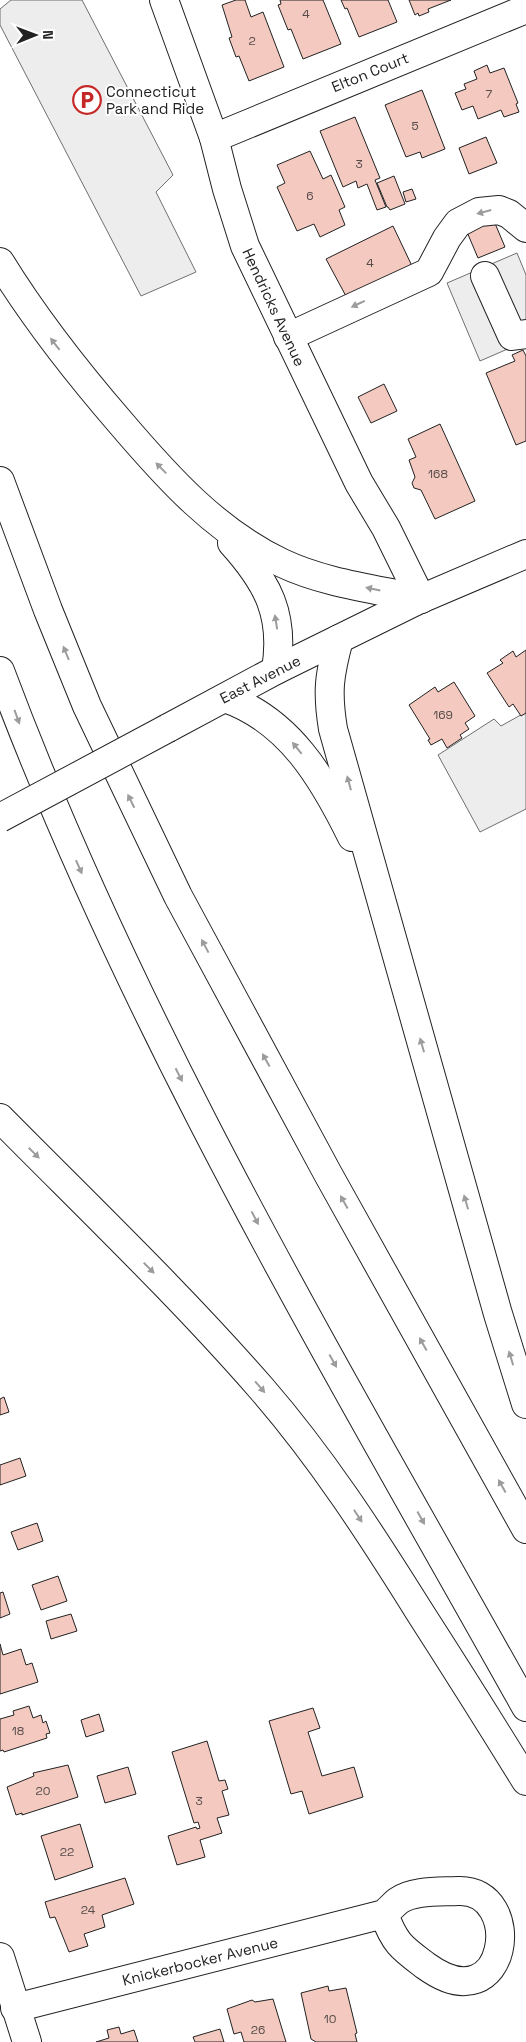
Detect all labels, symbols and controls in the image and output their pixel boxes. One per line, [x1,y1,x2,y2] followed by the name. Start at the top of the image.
[302,6,310,22] house number: 4
[10,10,60,60] north arrow
[39,30,57,40] text: N
[248,33,256,49] house number: 2
[329,48,412,96] street label: Elton Court
[106,82,204,118] place label: Connecticut Park and Ride
[72,85,102,115] parking icon: Connecticut Park and Ride
[486,86,493,102] house number: 7
[411,118,419,134] house number: 5
[355,156,363,172] house number: 3
[306,188,314,204] house number: 6
[476,208,491,216] one-way arrow
[238,245,310,369] street label: Hendricks Avenue
[366,255,374,271] house number: 4
[351,301,365,309] one-way arrow
[50,338,61,351] one-way arrow
[155,462,167,474] one-way arrow
[428,466,448,482] house number: 168
[365,585,381,593] one-way arrow
[272,614,280,630] one-way arrow
[61,646,69,660] one-way arrow
[216,650,304,708] street label: East Avenue
[433,707,453,723] house number: 169
[13,710,21,725] one-way arrow
[291,742,302,755] one-way arrow
[344,775,352,790] one-way arrow
[127,794,135,808] one-way arrow
[76,860,84,874] one-way arrow
[200,940,209,953] one-way arrow
[418,1038,426,1053] one-way arrow
[261,1053,270,1066] one-way arrow
[175,1068,183,1082] one-way arrow
[28,1147,40,1159] one-way arrow
[462,1194,470,1209] one-way arrow
[340,1195,348,1209] one-way arrow
[251,1211,259,1226] one-way arrow
[142,1262,154,1274] one-way arrow
[419,1337,427,1351] one-way arrow
[507,1350,515,1365] one-way arrow
[329,1354,337,1368] one-way arrow
[254,1380,265,1393] one-way arrow
[498,1479,507,1493] one-way arrow
[353,1510,363,1523] one-way arrow
[416,1512,425,1525] one-way arrow
[12,1723,24,1739] house number: 18
[36,1783,50,1799] house number: 20
[195,1793,203,1809] house number: 3
[60,1844,74,1860] house number: 22
[81,1902,96,1918] house number: 24
[120,1932,280,1990] street label: Knickerbocker Avenue
[324,2011,336,2027] house number: 10
[251,2022,265,2038] house number: 26

